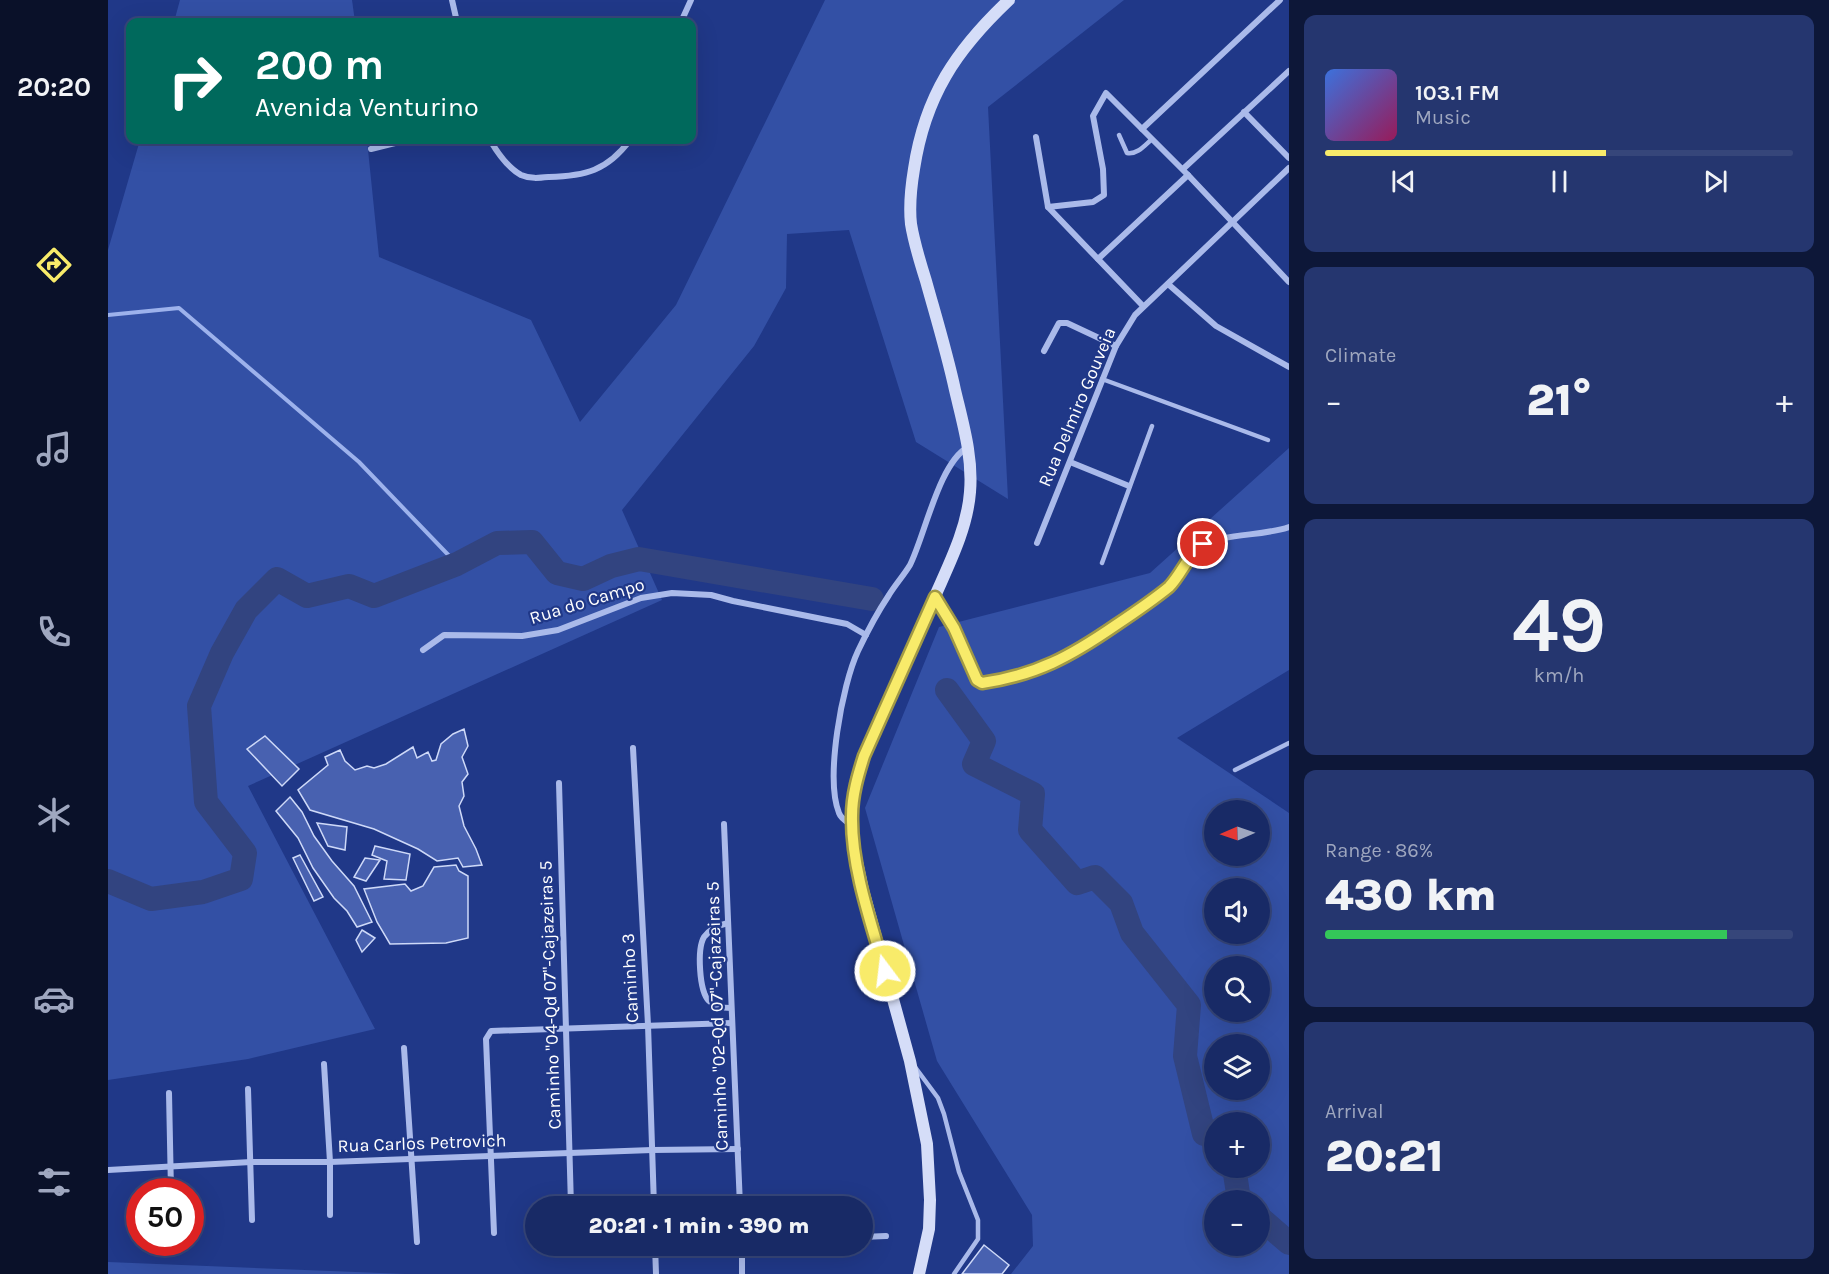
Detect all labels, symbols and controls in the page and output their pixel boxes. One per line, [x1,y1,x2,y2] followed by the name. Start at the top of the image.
[255,40,384,90] text: 200 m
[156,42,234,120] icon: right
[17,71,91,103] text: 20:20
[1415,80,1500,106] text: 103.1 FM
[255,91,479,123] text: Avenida Venturino
[1415,106,1471,129] text: Music
[1387,165,1420,198] icon: previous
[1543,165,1576,198] icon: pause
[1699,165,1732,198] icon: next
[33,244,75,286] icon: directions
[1033,324,1121,490] street label: Rua Delmiro Gouveia
[1325,344,1396,367] text: Climate
[1526,374,1592,426] text: 21°
[1325,382,1342,420] text: −
[1776,382,1793,420] text: +
[33,428,75,470] icon: music
[1177,518,1228,569] pin
[1186,527,1219,560] icon: arrive
[527,573,647,629] street label: Rua do Campo
[1512,579,1606,671] text: 49
[33,611,75,653] icon: phone
[1534,664,1584,687] text: km/h
[33,794,75,836] icon: climate
[1204,800,1270,866] north arrow
[1204,800,1270,1256] map controls
[1325,839,1433,862] text: Range · 86%
[534,860,566,1130] street label: Caminho "04-Qd 07"-Cajazeiras 5
[1325,869,1497,921] text: 430 km
[1204,878,1270,944] button: sound
[701,881,733,1151] street label: Caminho "02-Qd 07"-Cajazeiras 5
[617,933,643,1023] street label: Caminho 3
[853,939,917,1003] position arrow
[1204,956,1270,1022] button: search
[33,978,75,1020] icon: car
[1204,1034,1270,1100] button: layers
[1325,1100,1384,1123] text: Arrival
[1204,1112,1270,1178] button: +
[337,1129,507,1157] street label: Rua Carlos Petrovich
[1325,1130,1443,1182] text: 20:21
[33,1161,75,1203] icon: filters
[126,1178,204,1256] speed limit sign: 50
[1204,1190,1270,1256] button: −
[589,1213,809,1239] text: 20:21 · 1 min · 390 m

